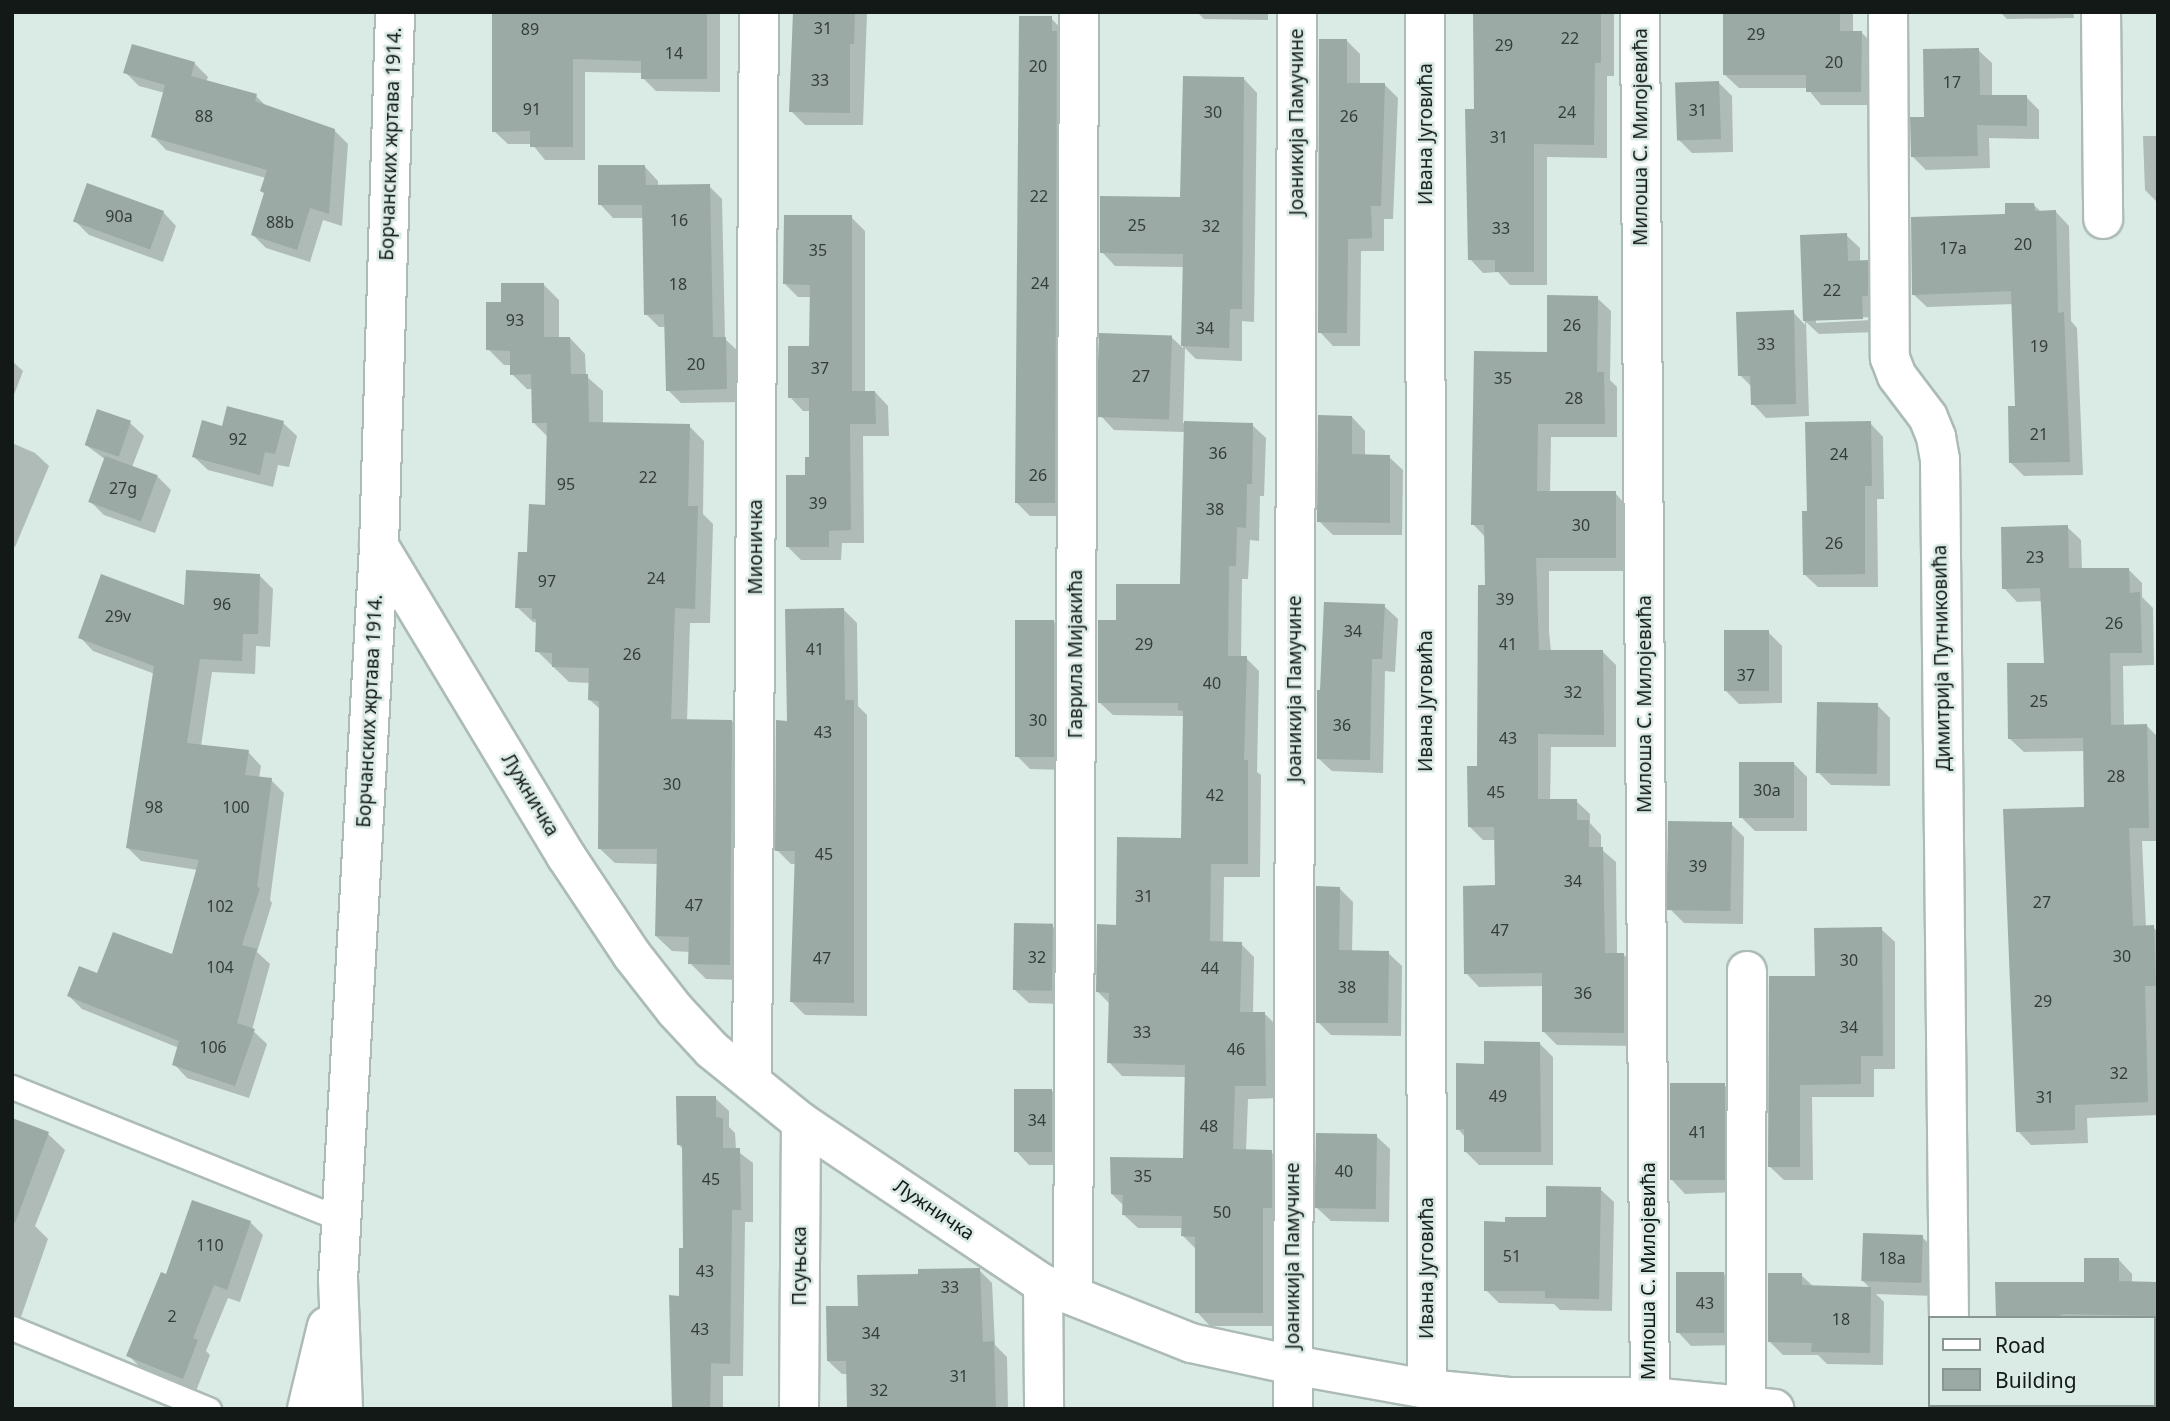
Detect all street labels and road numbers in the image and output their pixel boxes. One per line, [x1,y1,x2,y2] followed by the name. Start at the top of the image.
[376,27,406,261] street label: Борчанских жртава 1914.
[1630,28,1652,246] street label: Милоша С. Милојевића
[1286,29,1308,215] street label: Јоаникија Памучине
[1415,63,1437,205] street label: Ивана Југовића
[745,499,767,595] street label: Мионичка
[1929,545,1955,771] street label: Димитрија Путниковића
[1065,570,1087,738] street label: Гаврила Мијакића
[353,594,387,828] street label: Борчанских жртава 1914.
[1634,595,1656,813] street label: Милоша С. Милојевића
[1284,596,1306,782] street label: Јоаникија Памучине
[1415,630,1437,772] street label: Ивана Југовића
[496,750,564,840] street label: Лужничка
[1638,1162,1660,1380] street label: Милоша С. Милојевића
[1282,1163,1304,1349] street label: Јоаникија Памучине
[889,1175,979,1245] street label: Лужничка
[1416,1197,1438,1339] street label: Ивана Југовића
[789,1226,811,1306] street label: Псуњска

